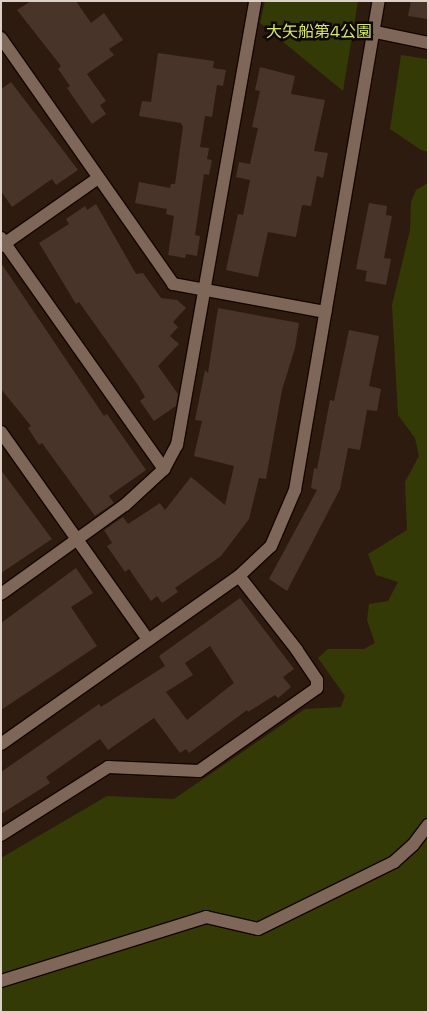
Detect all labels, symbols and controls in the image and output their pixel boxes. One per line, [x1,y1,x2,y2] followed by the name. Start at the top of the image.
[266,22,372,42] park label: 大矢船第4公園

